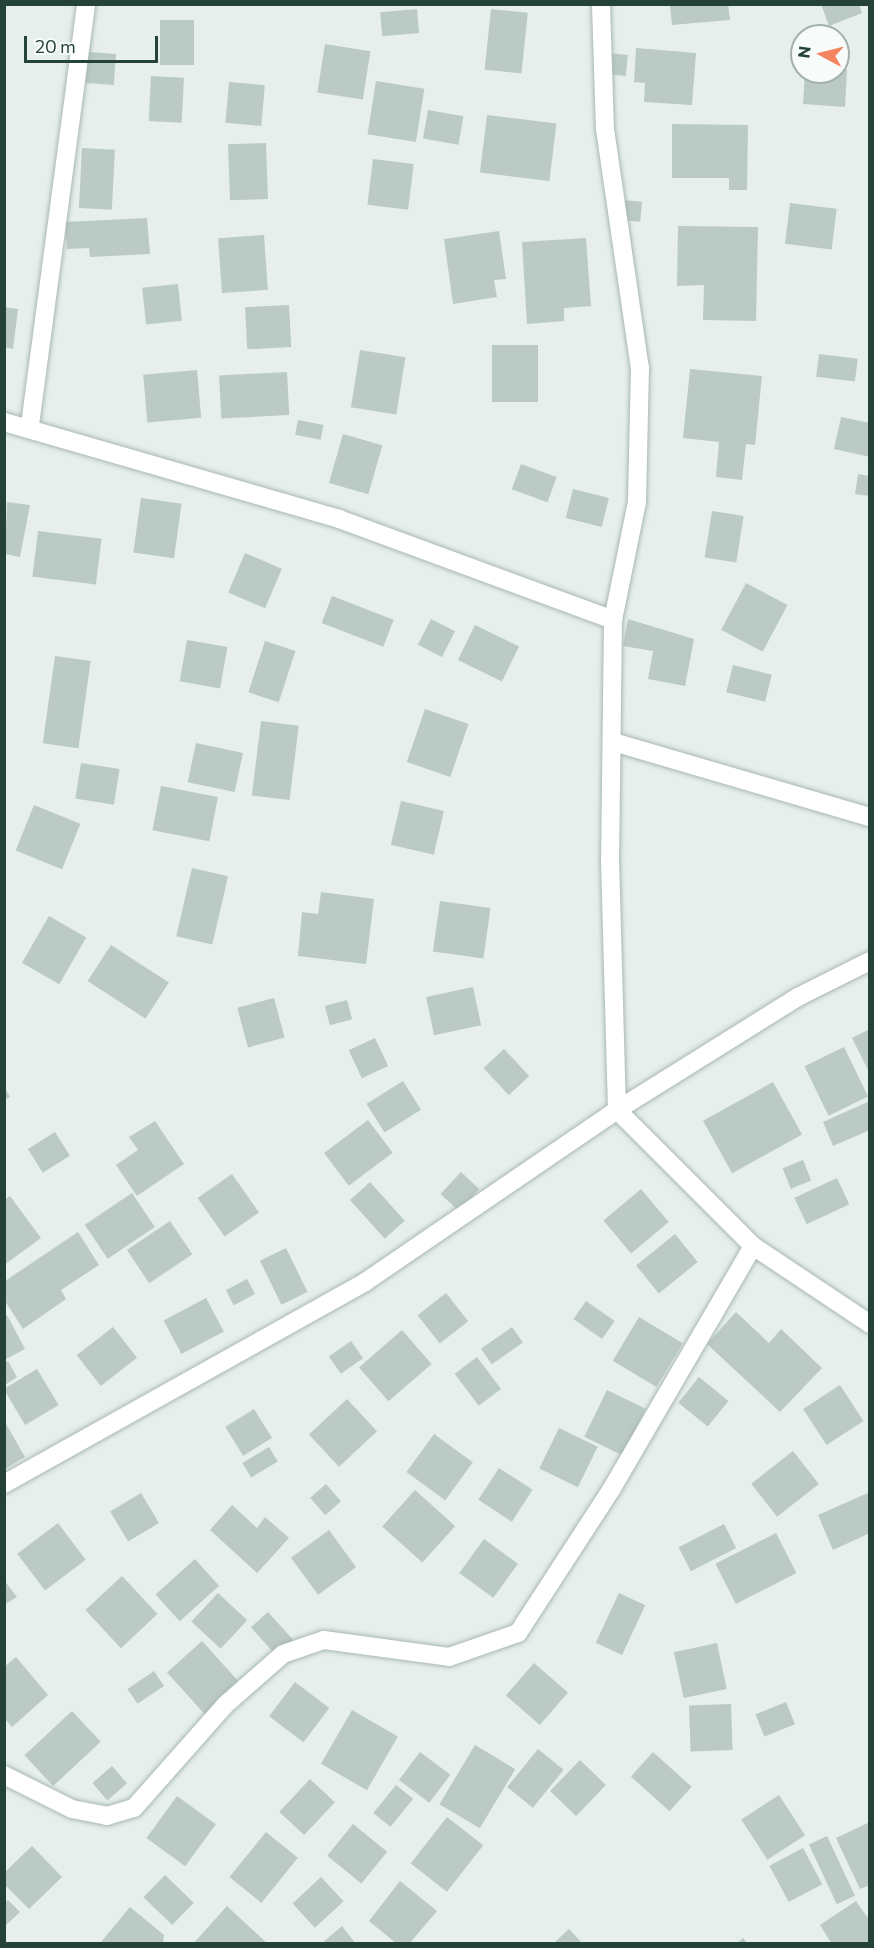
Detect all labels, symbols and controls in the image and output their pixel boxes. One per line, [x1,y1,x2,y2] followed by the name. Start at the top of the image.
[27,24,160,62] scale bar
[790,24,850,84] north arrow
[35,35,76,57] text: 20 m
[793,45,814,59] text: N

